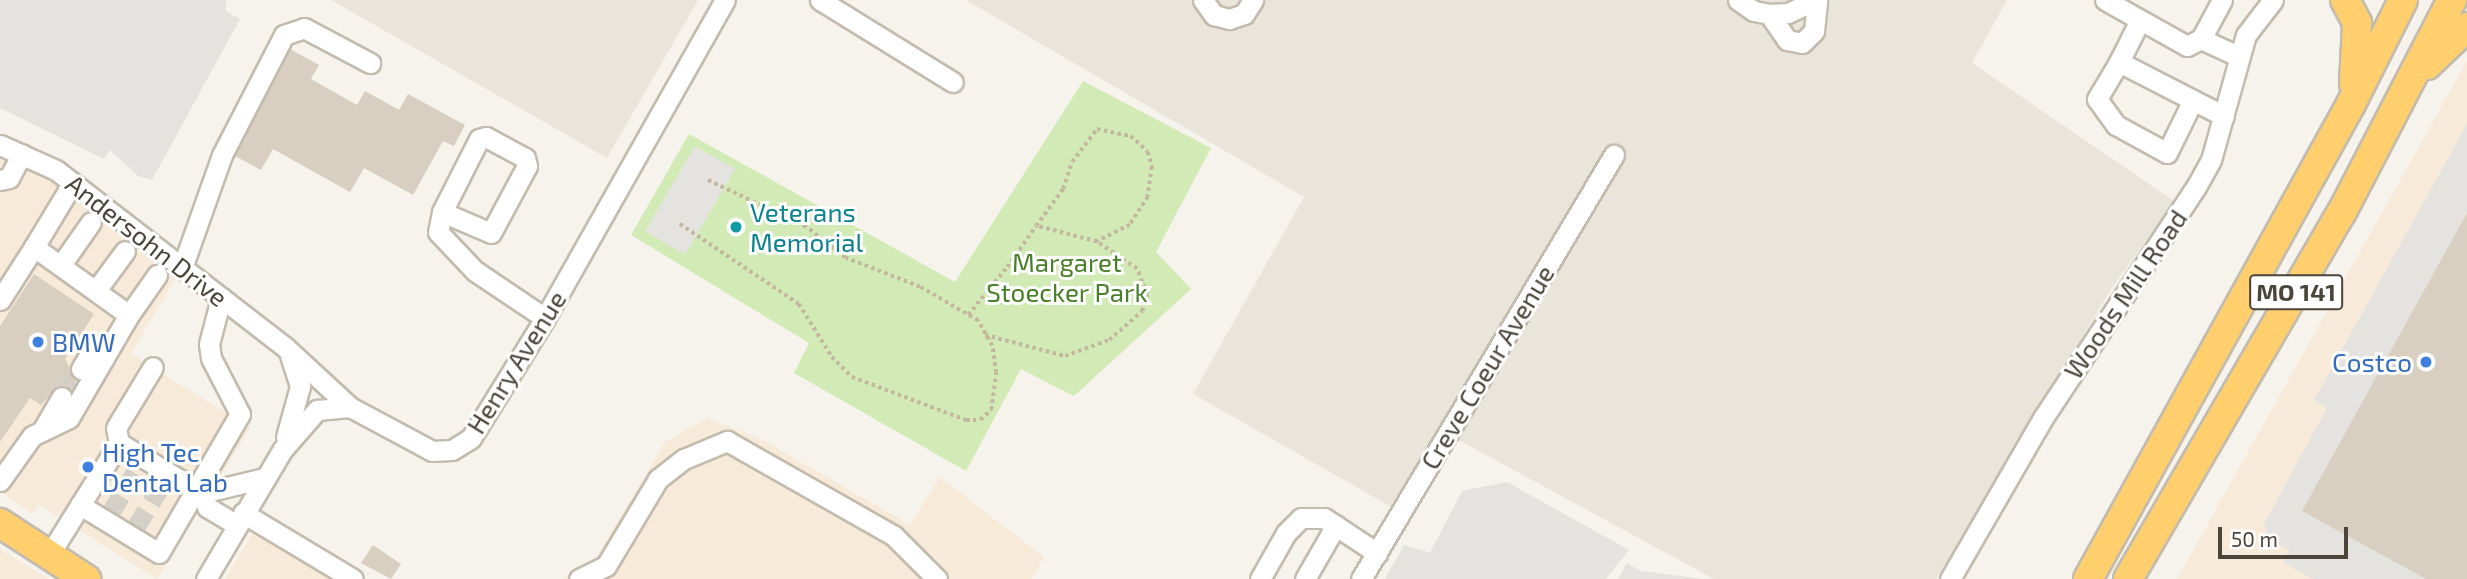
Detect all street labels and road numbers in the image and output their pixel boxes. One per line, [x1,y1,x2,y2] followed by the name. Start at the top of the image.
[60,167,234,313] street label: Andersohn Drive
[2057,203,2193,385] street label: Woods Mill Road
[1413,259,1561,475] street label: Creve Coeur Avenue
[2249,272,2343,312] road number: MO 141
[459,284,573,440] street label: Henry Avenue

